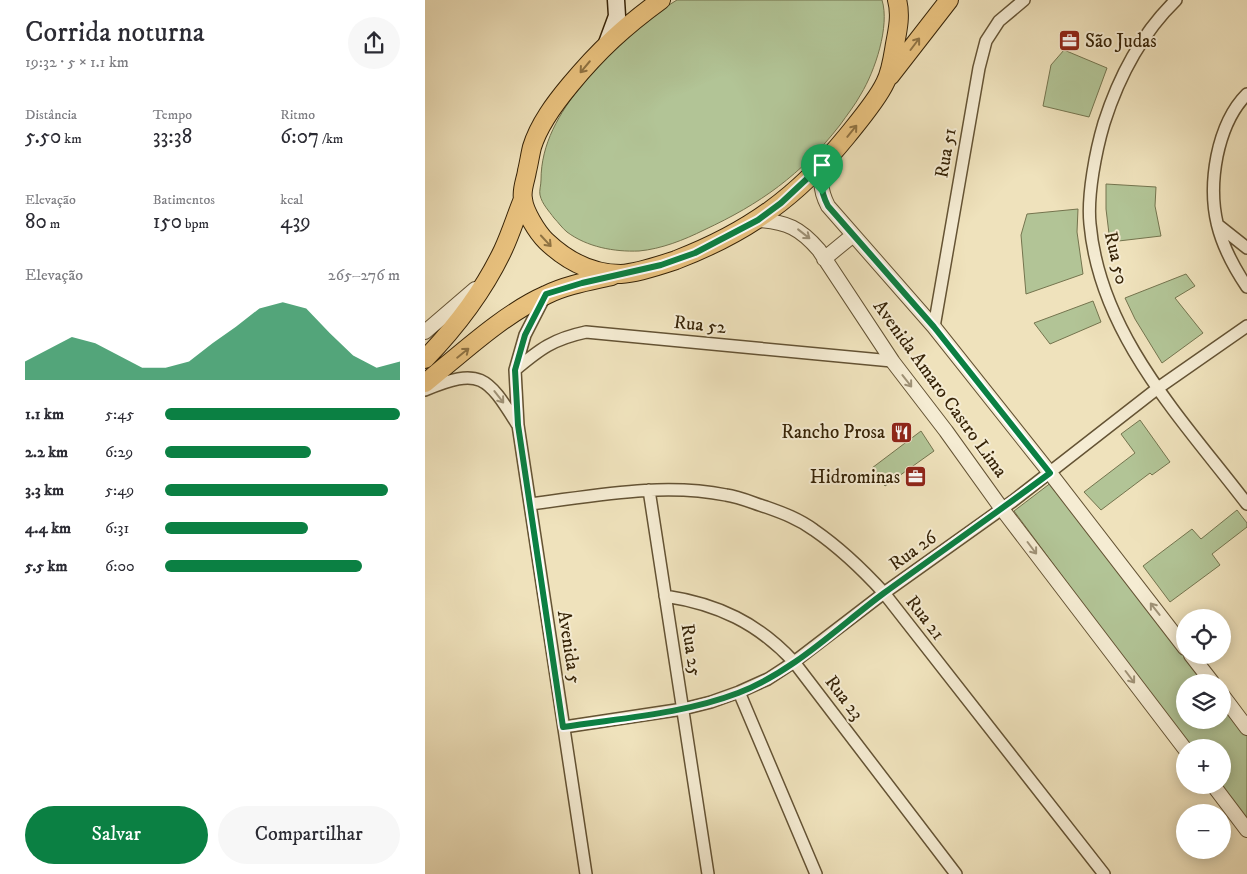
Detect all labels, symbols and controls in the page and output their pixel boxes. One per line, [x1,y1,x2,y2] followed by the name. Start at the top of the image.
[25,15,205,50] text: Corrida noturna
[348,17,400,69] button: share
[1057,29,1081,53] office icon: São Judas
[1085,30,1157,53] place label: São Judas
[910,37,920,51] one-way arrow
[25,52,129,72] text: 19:32 · 5 × 1.1 km
[580,60,591,73] one-way arrow
[25,106,77,124] text: Distância
[153,106,192,124] text: Tempo
[280,106,315,124] text: Ritmo
[25,124,61,150] text: 5.50
[153,124,192,150] text: 33:38
[280,124,319,150] text: 6:07
[846,124,857,137] one-way arrow
[930,126,962,180] street label: Rua 51
[61,130,82,148] text: km
[319,130,343,148] text: /km
[801,144,843,195] pin
[808,151,836,179] icon: arrive
[25,191,76,209] text: Elevação
[153,191,215,209] text: Batimentos
[280,191,303,209] text: kcal
[25,209,47,235] text: 80
[153,209,182,235] text: 150
[280,209,311,235] text: 439
[47,215,60,233] text: m
[182,215,209,233] text: bpm
[797,229,810,240] one-way arrow
[1099,229,1133,287] street label: Rua 50
[540,235,552,247] one-way arrow
[25,265,83,285] text: Elevação
[328,265,400,285] text: 265–276 m
[868,296,1012,482] street label: Avenida Amaro Castro Lima
[673,311,728,339] street label: Rua 52
[456,347,469,358] one-way arrow
[902,374,913,387] one-way arrow
[494,390,504,404] one-way arrow
[25,404,64,424] text: 1.1 km
[105,404,134,424] text: 5:45
[889,420,913,444] restaurant icon: Rancho Prosa
[781,421,885,444] place label: Rancho Prosa
[25,442,68,462] text: 2.2 km
[105,442,133,462] text: 6:29
[904,465,928,489] office icon: Hidrominas
[810,466,900,489] place label: Hidrominas
[25,480,64,500] text: 3.3 km
[105,480,134,500] text: 5:49
[25,518,71,538] text: 4.4 km
[105,518,129,538] text: 6:31
[885,525,942,576] street label: Rua 26
[1026,541,1037,554] one-way arrow
[25,556,67,576] text: 5.5 km
[105,556,135,576] text: 6:00
[900,591,950,645] street label: Rua 21
[1150,602,1160,616] one-way arrow
[552,609,586,686] street label: Avenida 5
[1176,609,1231,859] map controls
[1176,609,1231,664] button: locate
[676,622,707,678] street label: Rua 25
[1125,670,1136,683] one-way arrow
[820,671,868,725] street label: Rua 23
[1176,674,1231,729] button: layers
[1176,739,1231,794] button: +
[1176,804,1231,859] button: −
[25,806,208,864] button: Salvar
[218,806,400,864] button: Compartilhar

